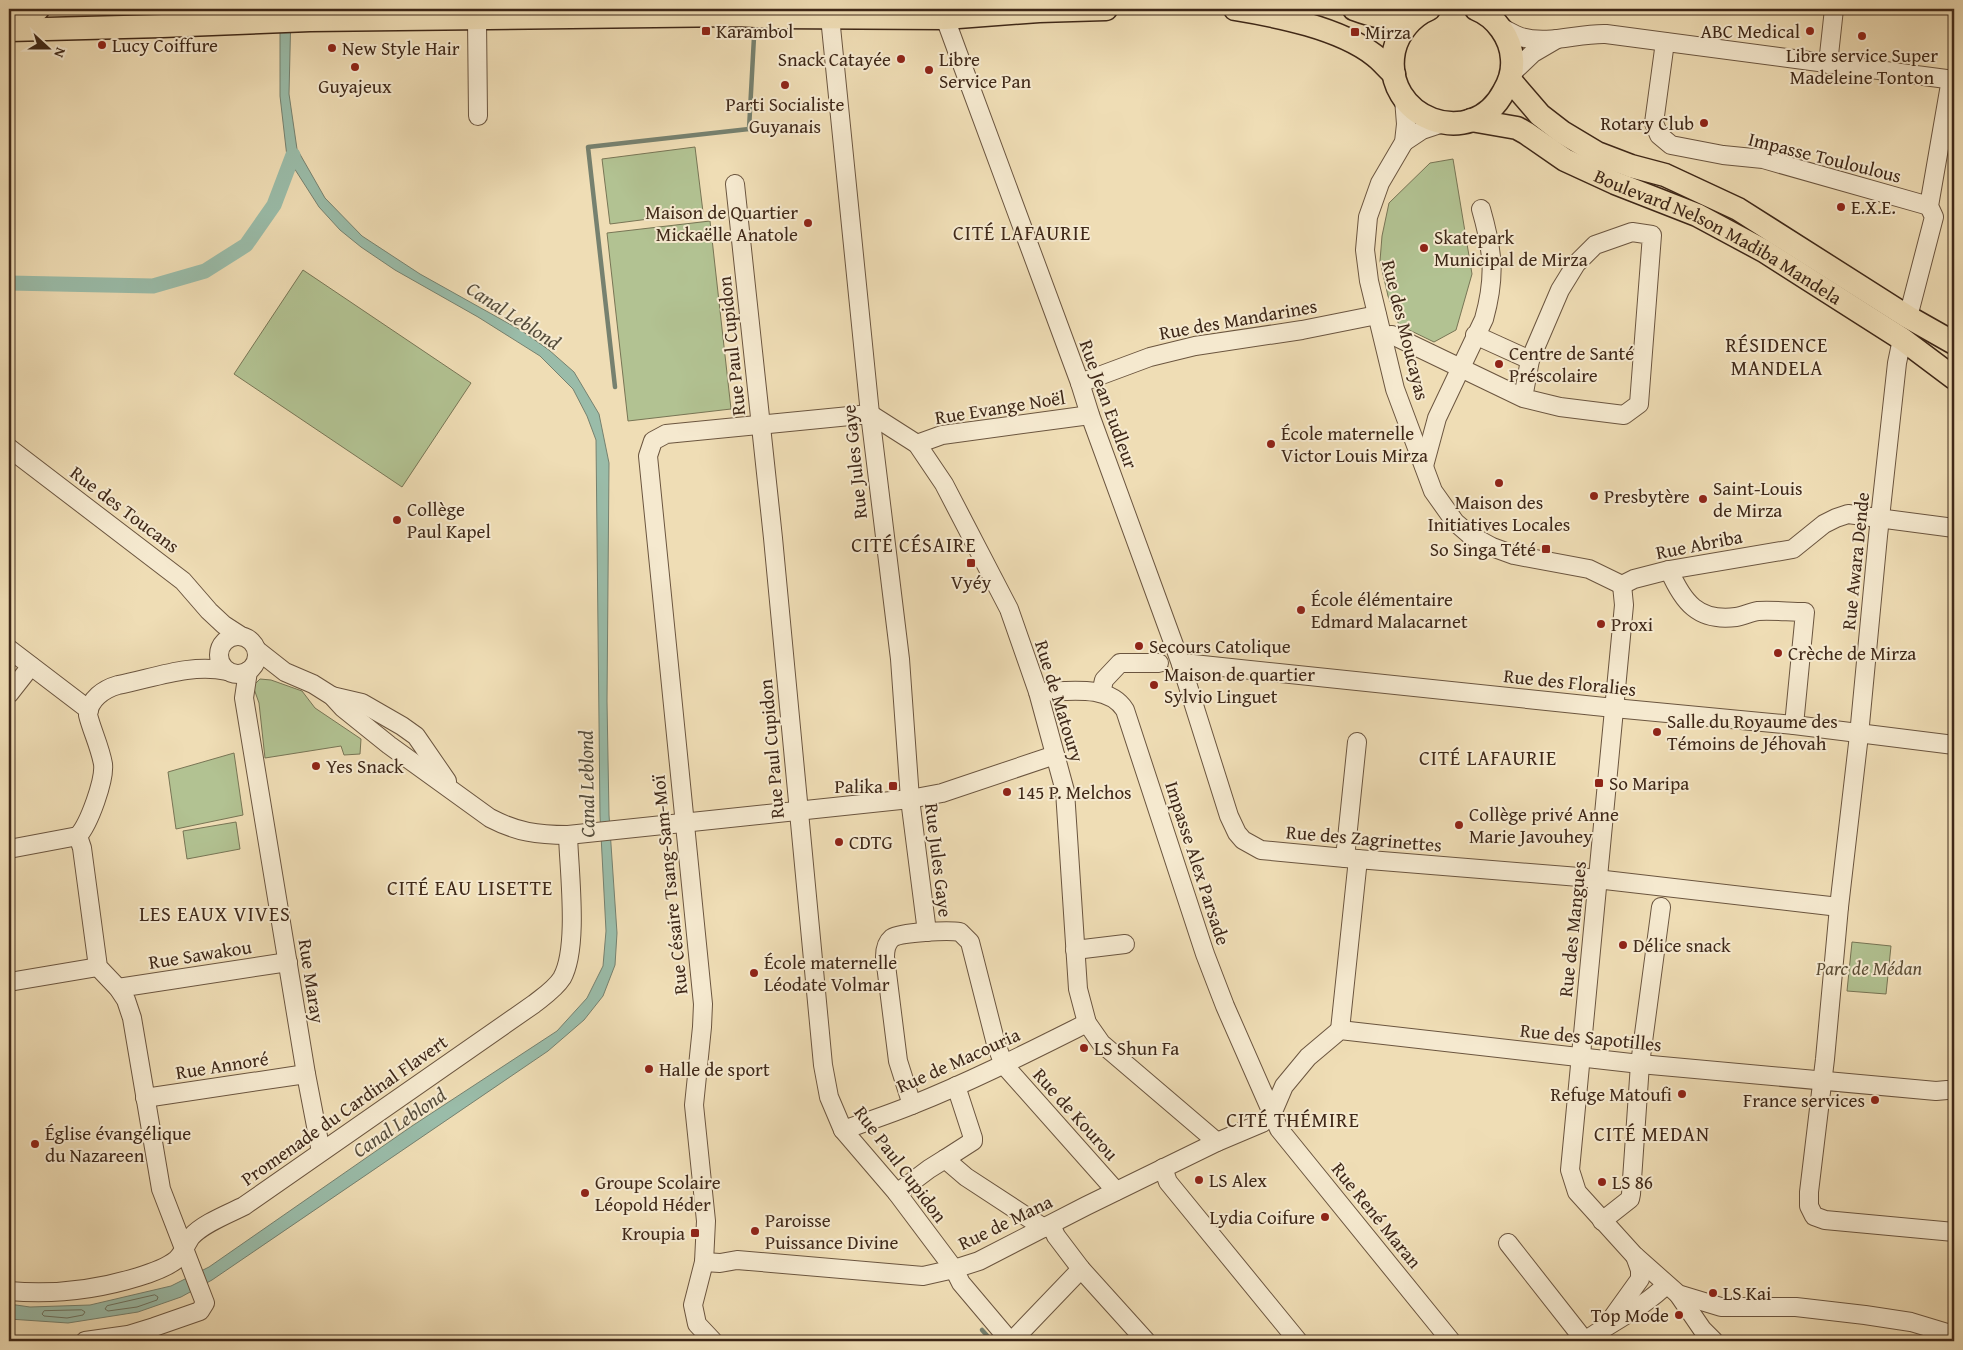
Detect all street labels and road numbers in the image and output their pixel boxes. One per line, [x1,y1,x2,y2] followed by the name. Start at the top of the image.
[1746,124,1904,190] street label: Impasse Touloulous
[1590,161,1848,311] street label: Boulevard Nelson Madiba Mandela
[1375,257,1437,403] street label: Rue des Moucayas
[710,275,752,417] street label: Rue Paul Cupidon
[1157,291,1319,347] street label: Rue des Mandarines
[1073,336,1145,473] street label: Rue Jean Eudleur
[933,383,1067,431] street label: Rue Evange Noël
[834,403,874,521] street label: Rue Jules Gaye
[64,459,186,559] street label: Rue des Toucans
[1834,491,1876,631] street label: Rue Awara Dende
[1653,522,1745,566] street label: Rue Abriba
[1028,637,1092,766] street label: Rue de Matoury
[1502,661,1638,703] street label: Rue des Floralies
[751,678,791,820] street label: Rue Paul Cupidon
[643,773,694,996] street label: Rue Césaire Tsang-Sam-Moï
[1158,777,1238,949] street label: Impasse Alex Parsade
[918,801,960,919] street label: Rue Jules Gaye
[1285,817,1443,859] street label: Rue des Zagrinettes
[1551,860,1593,998] street label: Rue des Mangues
[147,932,254,976] street label: Rue Sawakou
[292,937,333,1026] street label: Rue Maray
[1519,1016,1663,1058] street label: Rue des Sapotilles
[892,1020,1024,1100] street label: Rue de Macouria
[235,1028,453,1192] street label: Promenade du Cardinal Flavert
[174,1044,271,1086] street label: Rue Annoré
[1027,1061,1126,1167] street label: Rue de Kourou
[848,1100,955,1229] street label: Rue Paul Cupidon
[1325,1156,1429,1274] street label: Rue René Maran
[953,1187,1057,1257] street label: Rue de Mana

